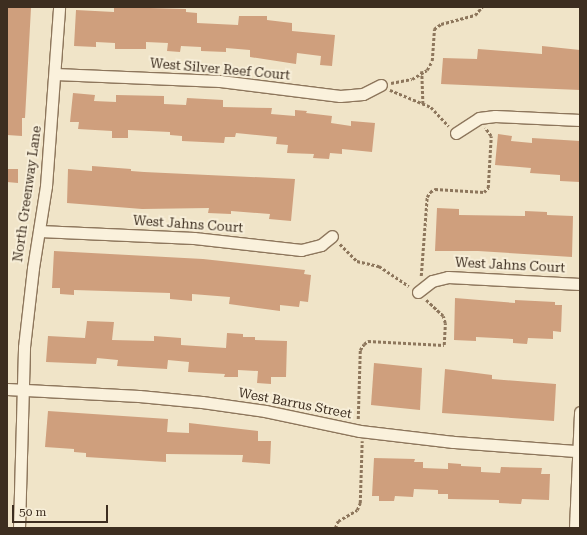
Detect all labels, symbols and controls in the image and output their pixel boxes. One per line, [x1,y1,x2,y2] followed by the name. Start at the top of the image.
[149,56,291,84] street label: West Silver Reef Court
[11,125,45,263] street label: North Greenway Lane
[132,213,244,237] street label: West Jahns Court
[455,255,565,277] street label: West Jahns Court
[237,385,353,423] street label: West Barrus Street
[14,497,110,523] scale bar
[19,505,46,519] text: 50 m

